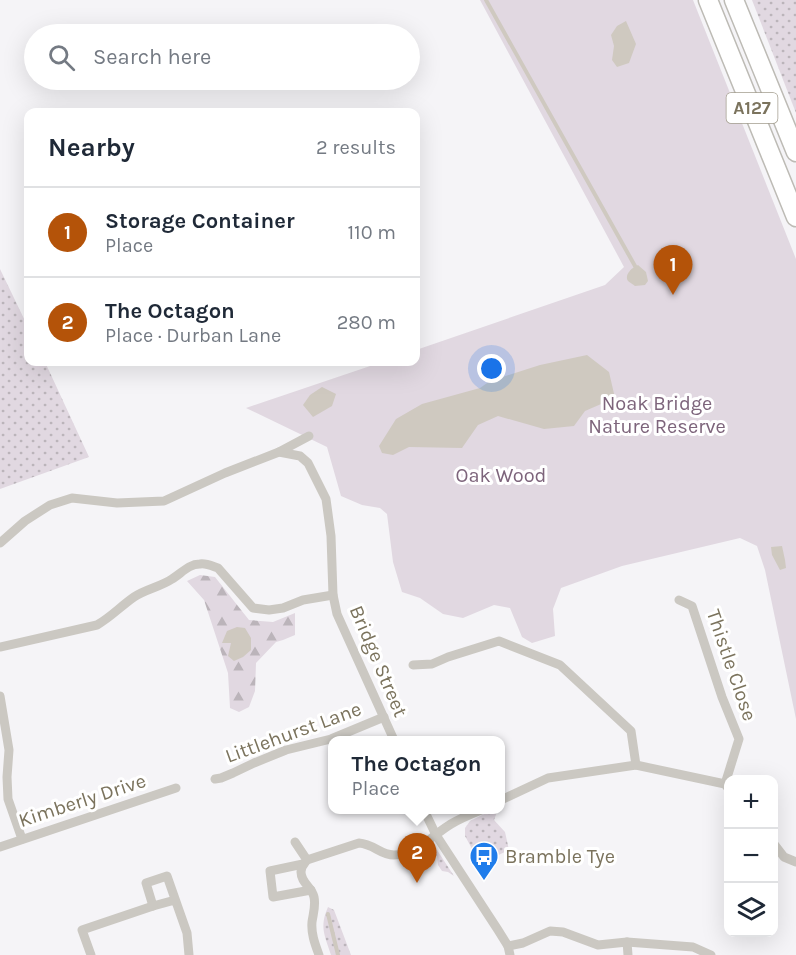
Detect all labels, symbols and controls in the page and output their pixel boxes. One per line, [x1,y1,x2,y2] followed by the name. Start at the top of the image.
[24,24,420,90] search box
[45,41,78,74] icon: search
[93,44,211,70] text: Search here
[726,93,777,123] road number: A127
[48,132,135,163] text: Nearby
[316,136,396,159] text: 2 results
[105,208,295,234] text: Storage Container
[64,221,71,244] text: 1
[347,221,396,244] text: 110 m
[105,234,153,257] text: Place
[654,246,692,295] pin: 1
[105,298,235,324] text: The Octagon
[61,311,74,334] text: 2
[337,311,396,334] text: 280 m
[105,324,281,347] text: Place · Durban Lane
[477,354,506,383] your location
[588,392,726,438] park label: Noak Bridge Nature Reserve
[456,464,546,487] park label: Oak Wood
[345,602,412,721] street label: Bridge Street
[702,606,761,724] street label: Thistle Close
[222,697,364,768] street label: Littlehurst Lane
[328,736,505,814] popup
[352,751,481,777] text: The Octagon
[16,769,149,832] street label: Kimberly Drive
[724,775,778,937] map controls
[724,775,778,829] button: +
[352,777,400,800] text: Place
[724,829,778,883] button: −
[398,834,436,883] pin: 2
[468,840,500,882] bus stop icon: Bramble Tye
[505,845,615,868] place label: Bramble Tye
[724,883,778,937] button: layers

